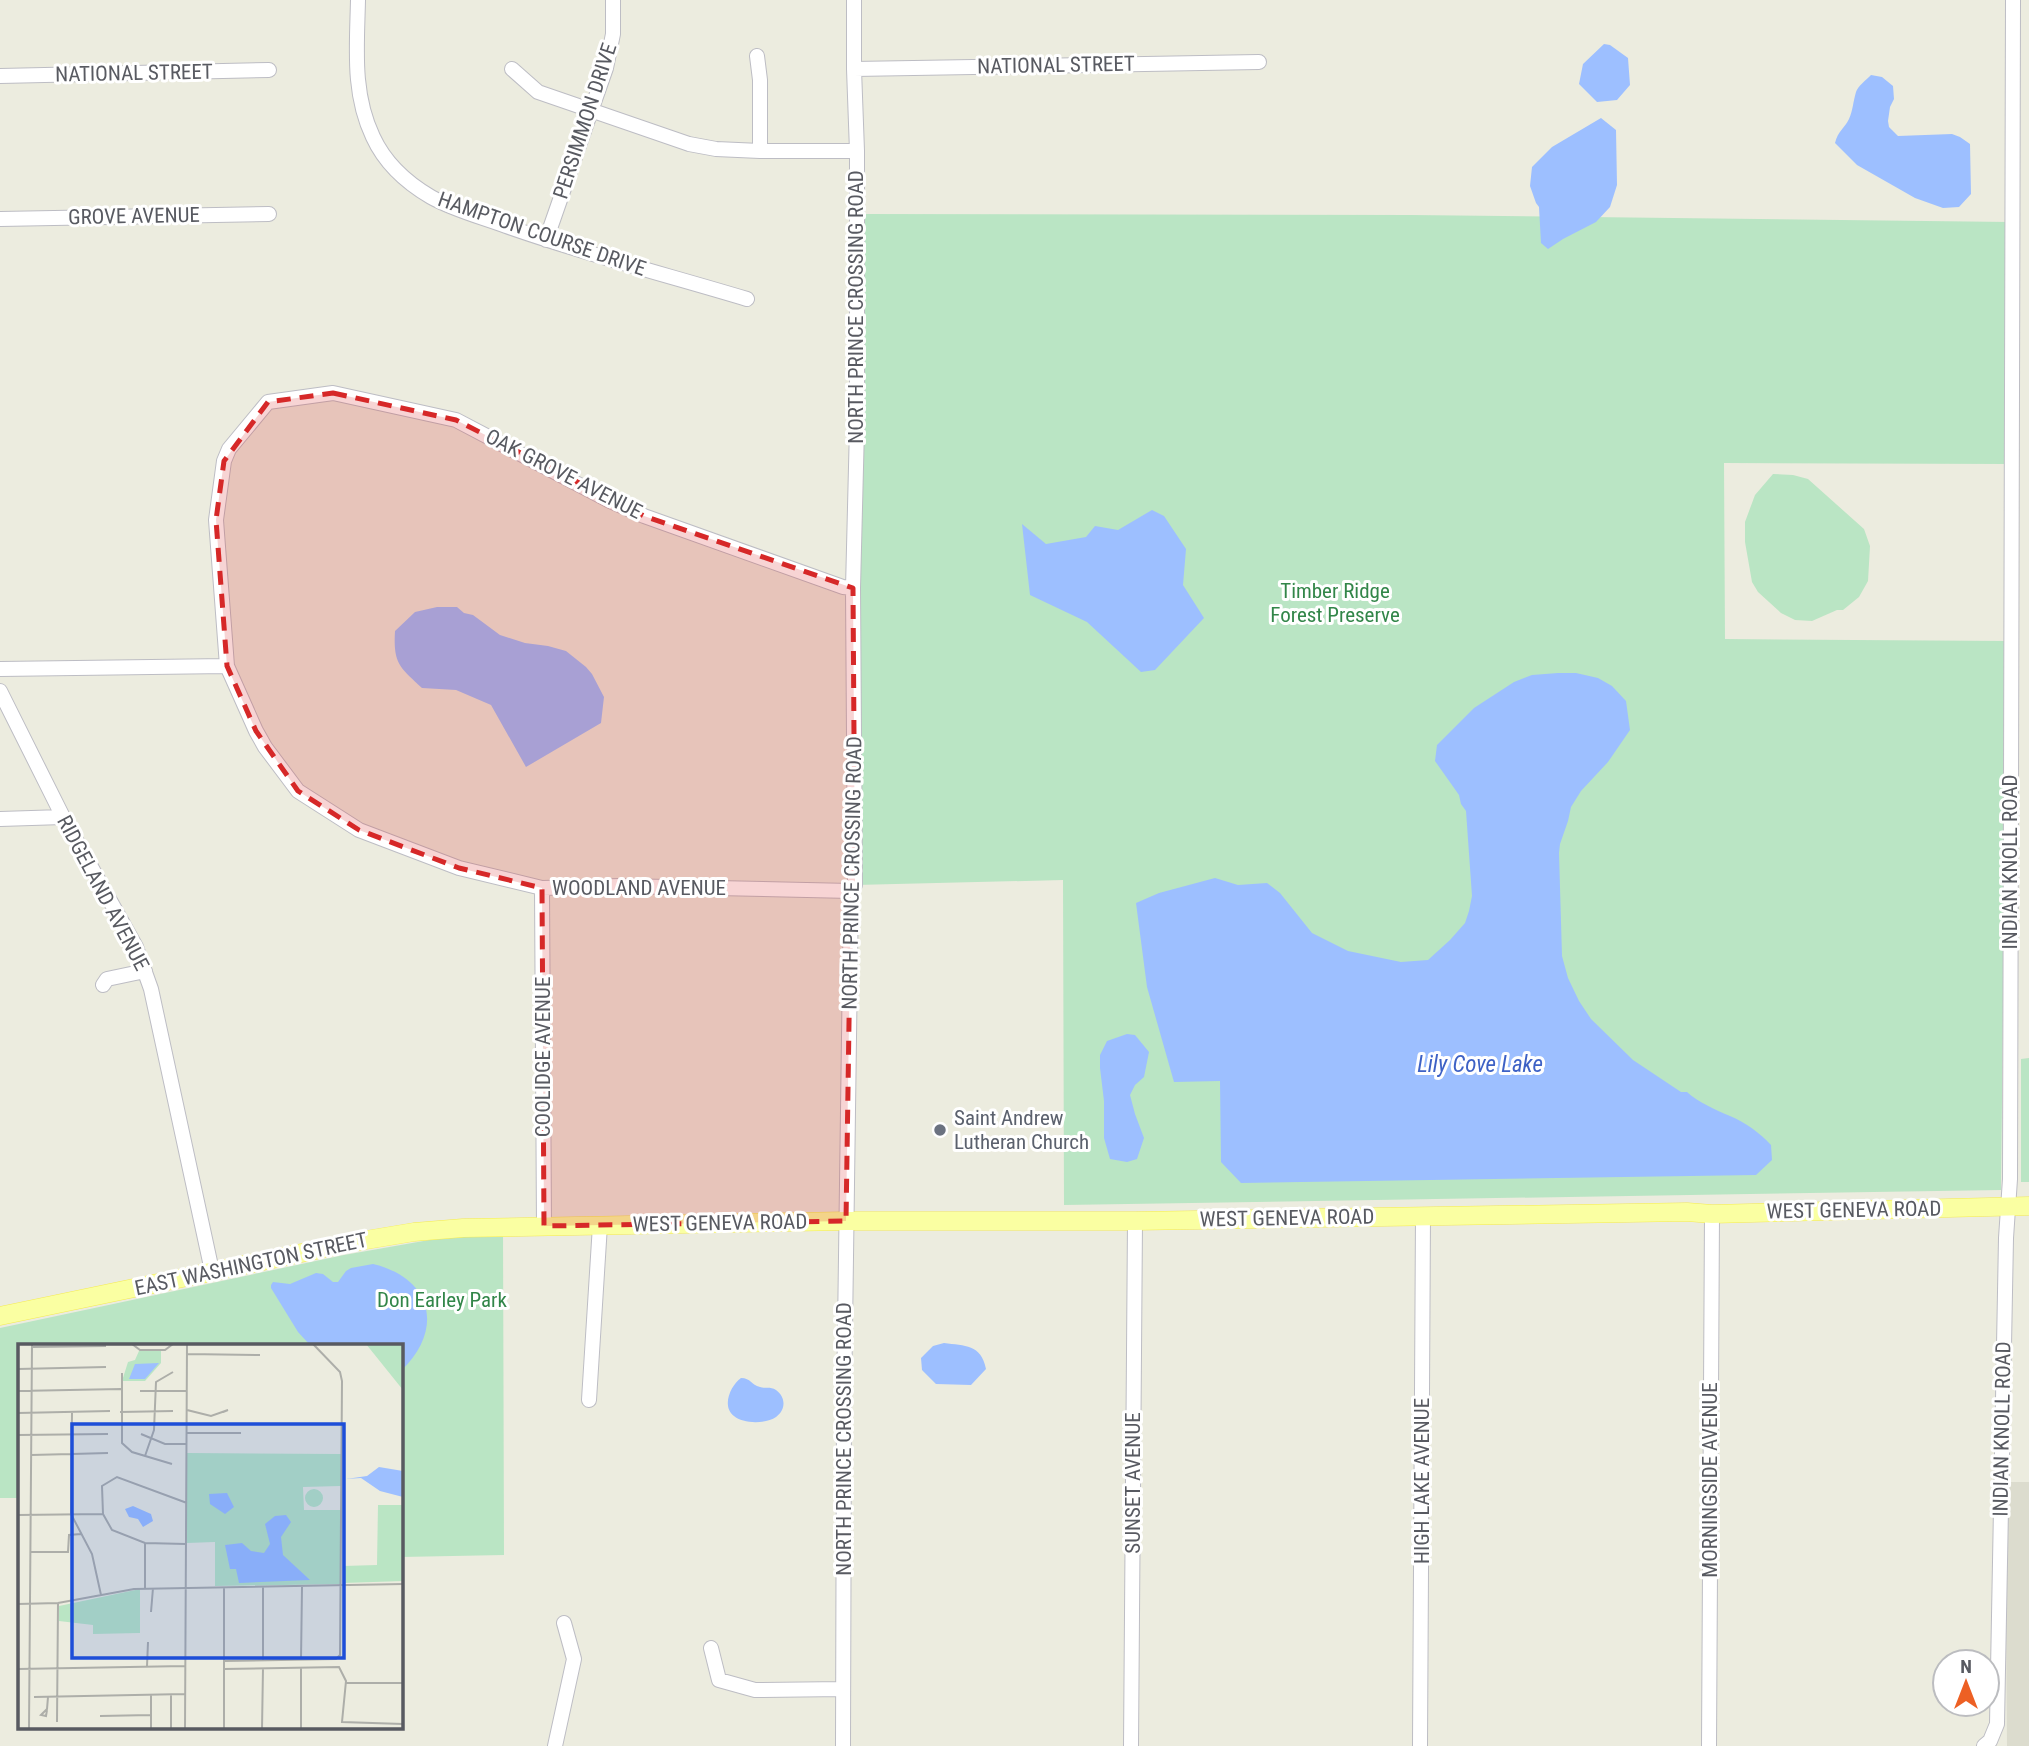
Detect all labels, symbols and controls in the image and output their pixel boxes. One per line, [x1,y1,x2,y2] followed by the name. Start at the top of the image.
[549,40,621,202] street label: PERSIMMON DRIVE
[977,52,1135,78] street label: NATIONAL STREET
[55,60,213,86] street label: NATIONAL STREET
[844,170,868,444] street label: NORTH PRINCE CROSSING ROAD
[435,187,649,281] street label: HAMPTON COURSE DRIVE
[68,203,200,229] street label: GROVE AVENUE
[482,424,646,524] street label: OAK GROVE AVENUE
[1270,579,1400,627] park label: Timber Ridge Forest Preserve
[838,736,866,1010] street label: NORTH PRINCE CROSSING ROAD
[1998,774,2022,950] street label: INDIAN KNOLL ROAD
[52,811,154,975] street label: RIDGELAND AVENUE
[552,876,726,900] street label: WOODLAND AVENUE
[531,977,555,1137] street label: COOLIDGE AVENUE
[1417,1051,1543,1078] water label: Lily Cove Lake
[954,1106,1089,1154] place label: Saint Andrew Lutheran Church
[932,1122,948,1138] marker: Saint Andrew Lutheran Church
[1767,1196,1941,1224] street label: WEST GENEVA ROAD
[1200,1204,1374,1232] street label: WEST GENEVA ROAD
[633,1209,807,1237] street label: WEST GENEVA ROAD
[133,1228,370,1300] street label: EAST WASHINGTON STREET
[377,1288,508,1312] park label: Don Earley Park
[832,1302,856,1576] street label: NORTH PRINCE CROSSING ROAD
[1988,1341,2016,1517] street label: INDIAN KNOLL ROAD
[18,1344,402,1728] inset map
[1698,1382,1722,1578] street label: MORNINGSIDE AVENUE
[1410,1398,1434,1564] street label: HIGH LAKE AVENUE
[1121,1412,1145,1554] street label: SUNSET AVENUE
[1931,1648,2001,1718] north arrow
[1960,1655,1972,1678] text: N

